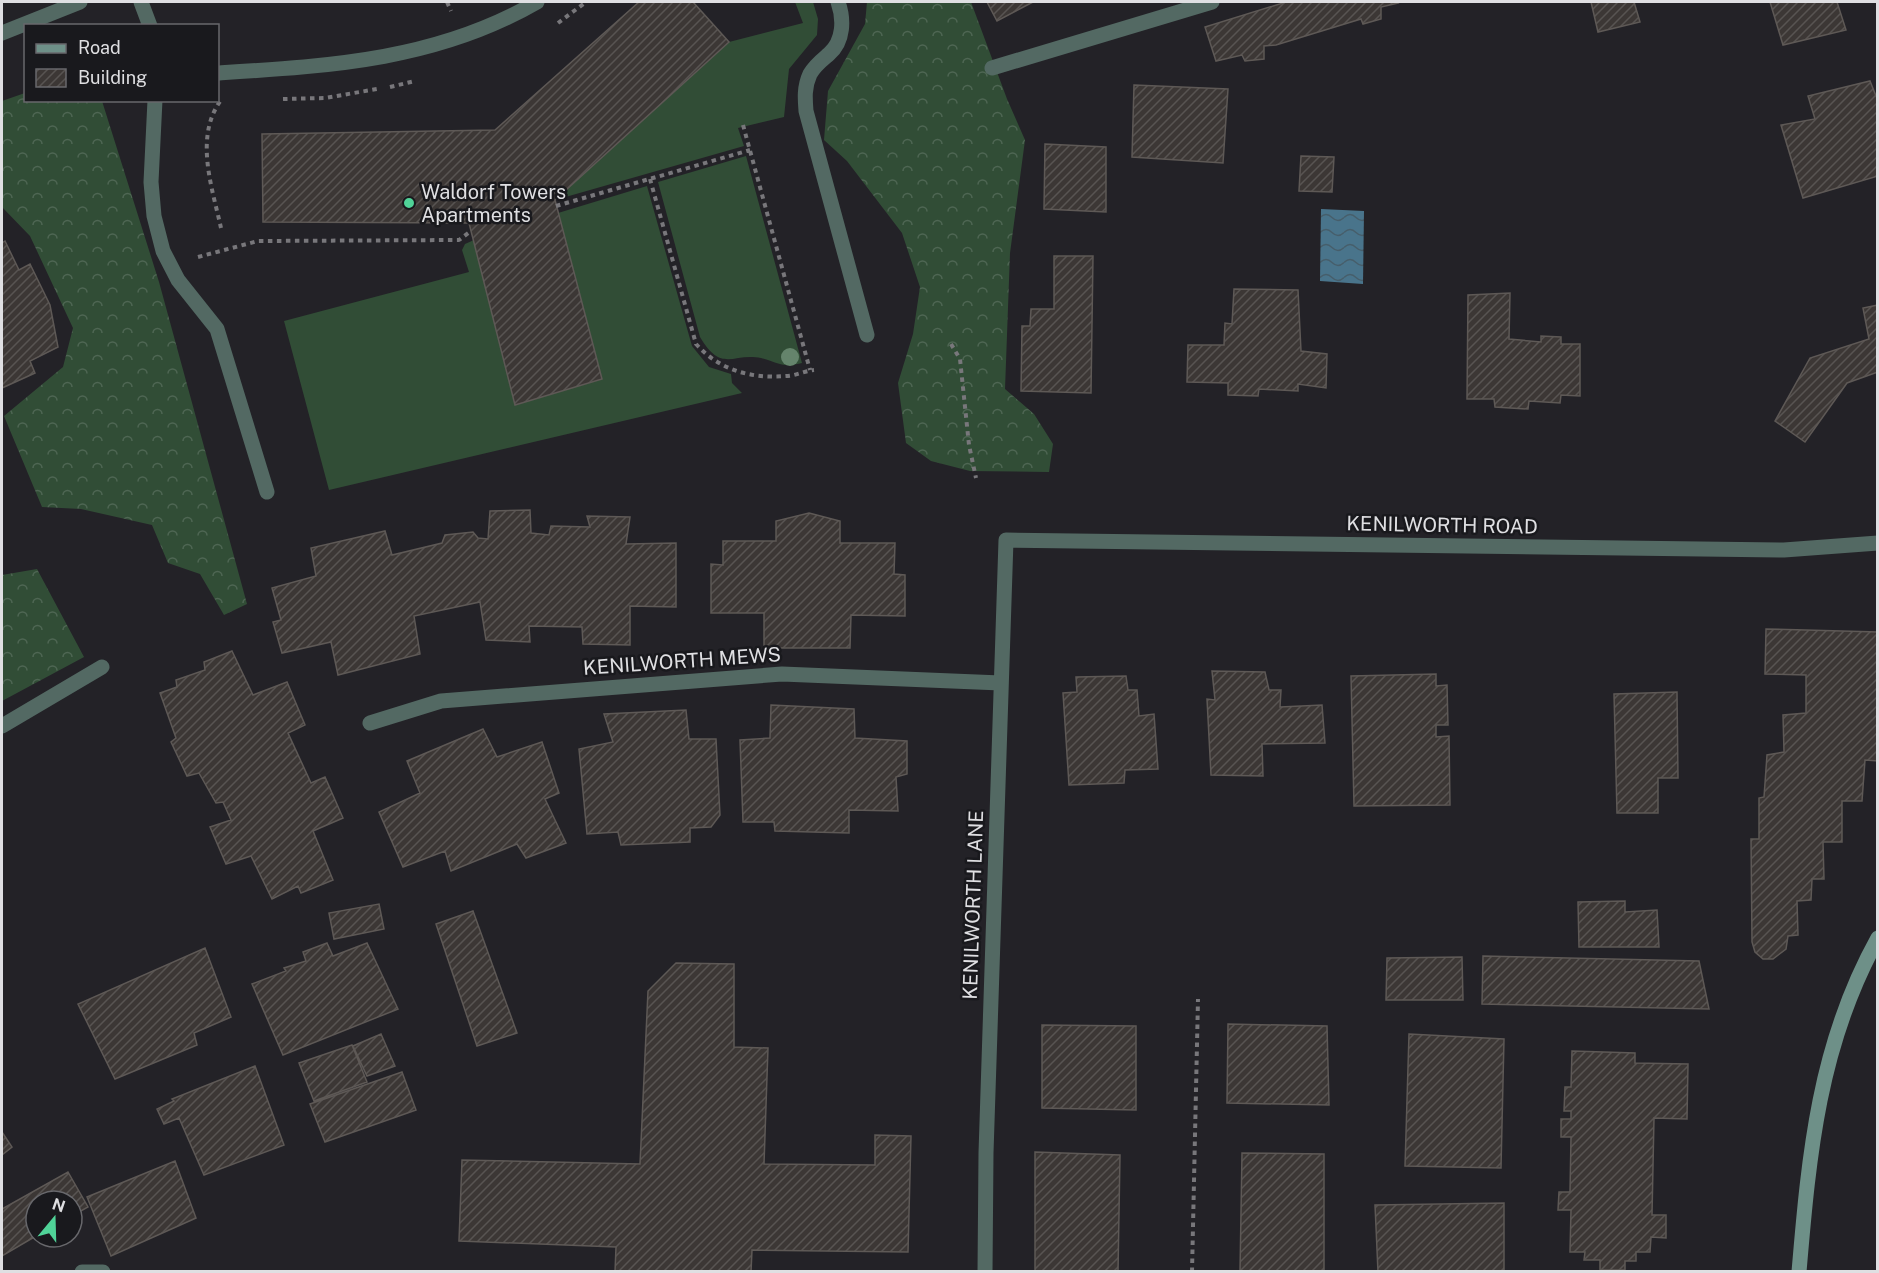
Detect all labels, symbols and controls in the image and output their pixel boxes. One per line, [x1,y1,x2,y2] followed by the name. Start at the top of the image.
[24,24,219,102] legend
[78,37,121,58] text: Road
[78,67,147,88] text: Building
[421,180,566,227] place label: Waldorf Towers Apartments
[402,196,416,210] marker: Waldorf Towers Apartments
[1346,511,1538,539] street label: KENILWORTH ROAD
[582,642,782,680] street label: KENILWORTH MEWS
[958,810,988,1000] street label: KENILWORTH LANE
[24,1189,84,1249] north arrow
[50,1194,68,1216] text: N

